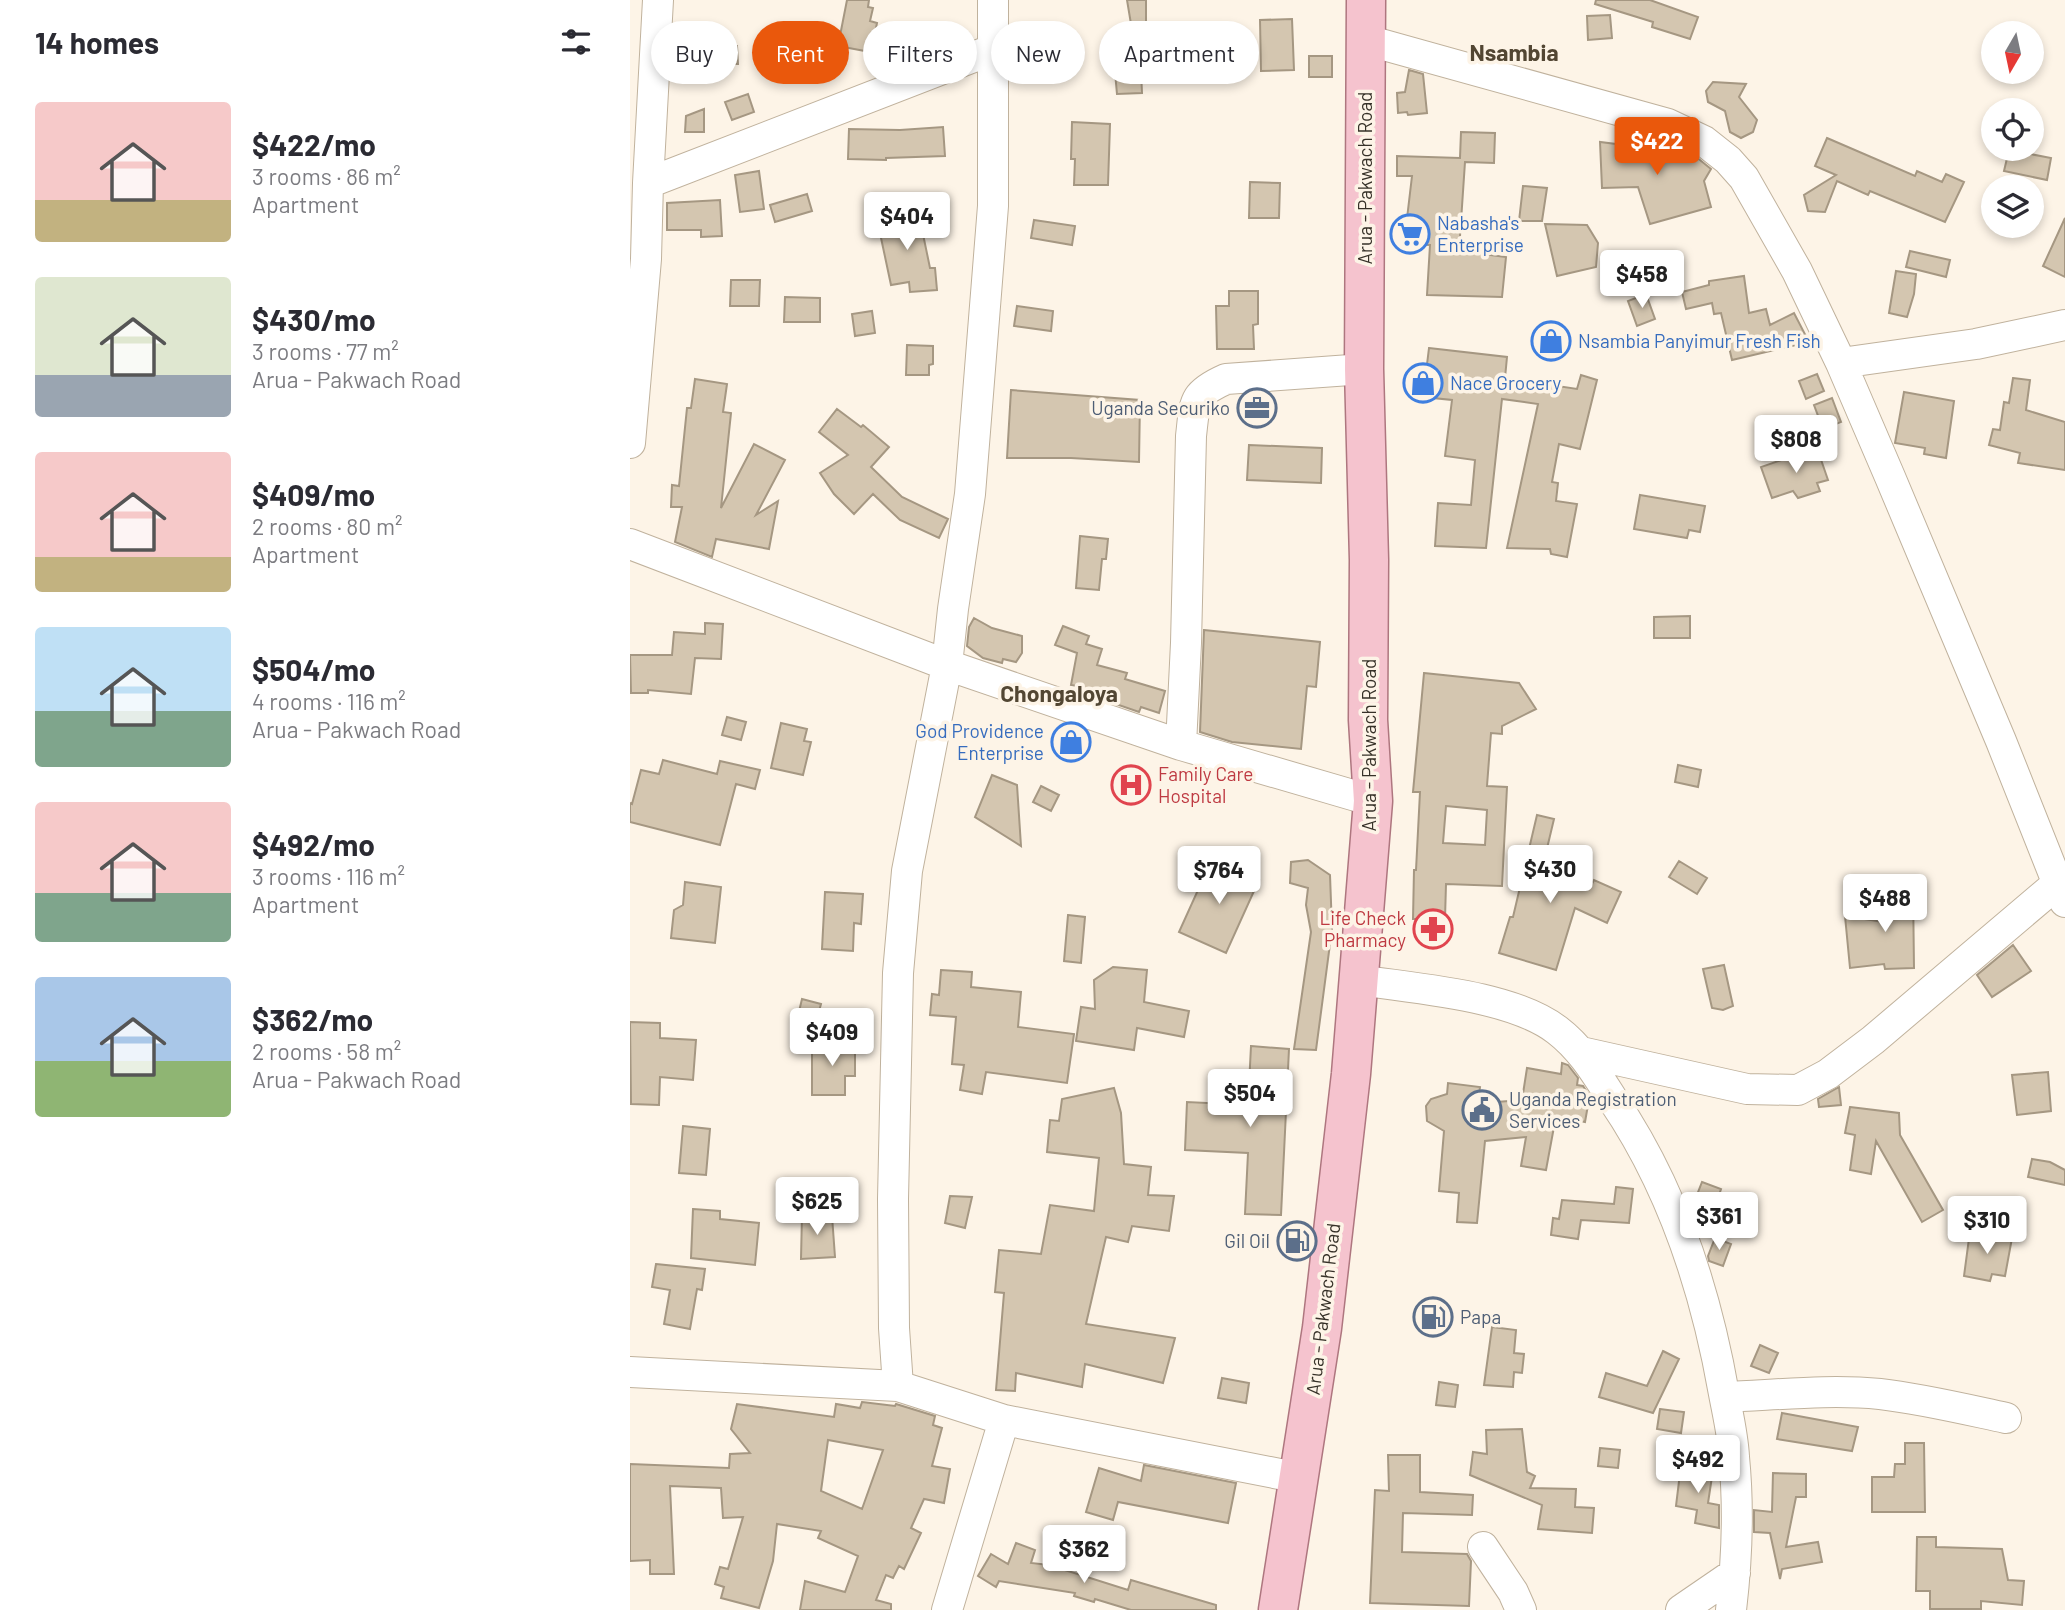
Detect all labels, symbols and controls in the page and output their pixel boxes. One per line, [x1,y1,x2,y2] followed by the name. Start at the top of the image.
[651,21,738,84] chip: Buy
[752,21,849,84] chip: Rent
[863,21,977,84] chip: Filters
[991,21,1085,84] chip: New
[1099,21,1259,84] chip: Apartment
[1981,21,2044,84] north arrow
[1981,21,2044,238] map controls
[557,23,595,61] icon: filters
[35,24,159,60] text: 14 homes
[1469,38,1559,66] district label: Nsambia
[1353,92,1376,264] street label: Arua - Pakwach Road
[1981,98,2044,161] button: locate
[1616,118,1698,177] pin: $422
[252,126,376,162] text: $422/mo
[1631,126,1683,154] text: $422
[91,130,175,214] icon: home
[252,162,401,190] text: 3 rooms · 86 m²
[1981,175,2044,238] button: layers
[252,190,359,218] text: Apartment
[866,192,948,252] pin: $404
[880,201,934,229] text: $404
[1437,211,1524,256] place label: Nabasha's Enterprise
[1389,213,1431,255] supermarket icon: Nabasha's Enterprise
[1601,250,1683,310] pin: $458
[1616,259,1668,287] text: $458
[252,301,376,337] text: $430/mo
[91,305,175,389] icon: home
[1530,320,1572,362] shop icon: Nsambia Panyimur Fresh Fish
[1578,329,1821,352] place label: Nsambia Panyimur Fresh Fish
[252,337,399,365] text: 3 rooms · 77 m²
[1402,362,1444,404] shop icon: Nace Grocery
[252,365,461,393] text: Arua - Pakwach Road
[1450,371,1562,394] place label: Nace Grocery
[1236,387,1278,429] office icon: Uganda Securiko
[1091,396,1230,419] place label: Uganda Securiko
[1755,416,1837,475] pin: $808
[1770,424,1822,452] text: $808
[252,476,375,512] text: $409/mo
[91,480,175,564] icon: home
[252,512,402,540] text: 2 rooms · 80 m²
[252,540,359,568] text: Apartment
[252,651,376,687] text: $504/mo
[91,655,175,739] icon: home
[1357,659,1380,831] street label: Arua - Pakwach Road
[1000,679,1118,707] district label: Chongaloya
[252,687,406,715] text: 4 rooms · 116 m²
[252,715,461,743] text: Arua - Pakwach Road
[915,719,1044,764] place label: God Providence Enterprise
[1050,721,1092,763] shop icon: God Providence Enterprise
[1158,762,1253,807] place label: Family Care Hospital
[1110,764,1152,806] hospital icon: Family Care Hospital
[252,826,375,862] text: $492/mo
[91,830,175,914] icon: home
[1178,846,1260,906] pin: $764
[1509,846,1591,905] pin: $430
[1524,854,1576,882] text: $430
[1194,855,1244,883] text: $764
[252,862,405,890] text: 3 rooms · 116 m²
[1844,874,1926,934] pin: $488
[1859,883,1911,911] text: $488
[252,890,359,918] text: Apartment
[1319,906,1406,951] place label: Life Check Pharmacy
[1412,908,1454,950] pharmacy icon: Life Check Pharmacy
[252,1001,373,1037] text: $362/mo
[91,1005,175,1089] icon: home
[791,1009,873,1068] pin: $409
[806,1017,858,1045] text: $409
[252,1037,401,1065] text: 2 rooms · 58 m²
[252,1065,461,1093] text: Arua - Pakwach Road
[1209,1070,1291,1129] pin: $504
[1224,1078,1276,1106] text: $504
[1509,1087,1677,1132] place label: Uganda Registration Services
[1461,1089,1503,1131] public building icon: Uganda Registration Services
[776,1178,858,1237] pin: $625
[792,1186,842,1214] text: $625
[1678,1192,1760,1252] pin: $361
[1946,1196,2028,1256] pin: $310
[1696,1201,1742,1229] text: $361
[1964,1205,2010,1233] text: $310
[1276,1220,1318,1262] fuel station icon: Gil Oil
[1301,1222,1344,1396] street label: Arua - Pakwach Road
[1224,1229,1270,1252] place label: Gil Oil
[1412,1296,1454,1338] fuel station icon: Papa
[1460,1305,1501,1328] place label: Papa
[1657,1436,1739,1495] pin: $492
[1672,1444,1724,1472] text: $492
[1043,1526,1125,1585] pin: $362
[1059,1534,1109,1562] text: $362

